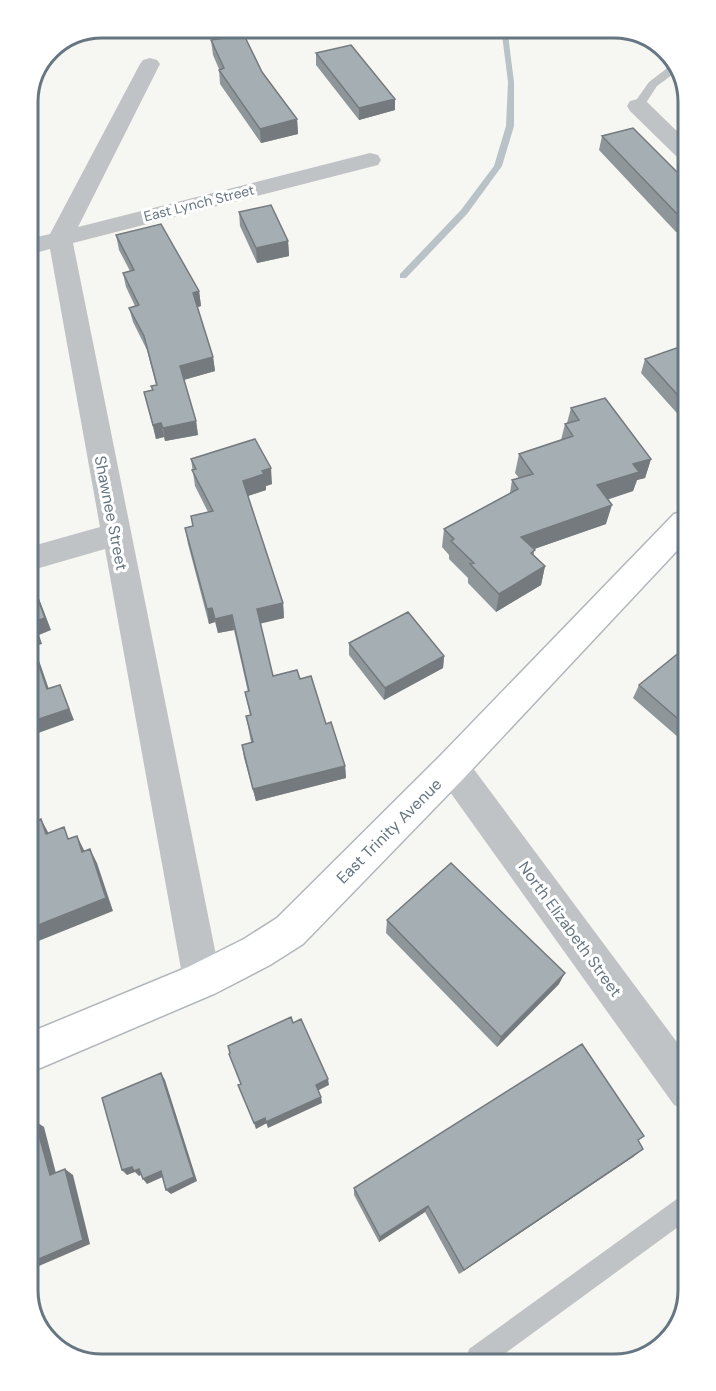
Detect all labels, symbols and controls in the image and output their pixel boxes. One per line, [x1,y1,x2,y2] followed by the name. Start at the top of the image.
[142,181,256,225] street label: East Lynch Street
[90,454,132,572] street label: Shawnee Street
[332,774,446,888] street label: East Trinity Avenue
[514,857,626,1001] street label: North Elizabeth Street

